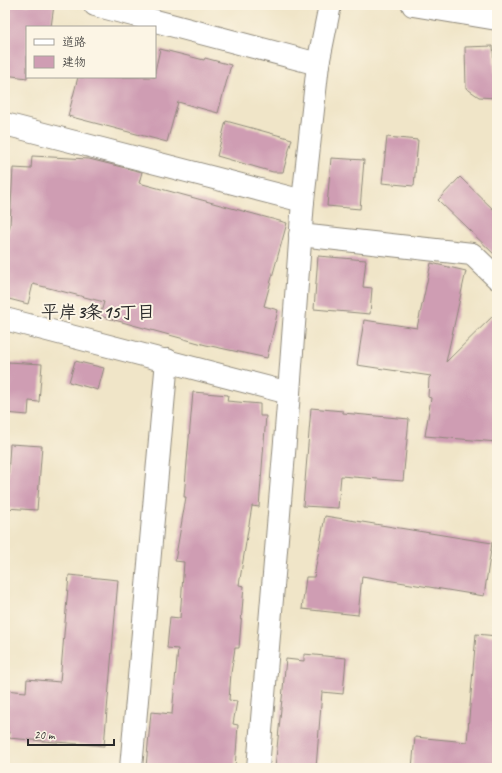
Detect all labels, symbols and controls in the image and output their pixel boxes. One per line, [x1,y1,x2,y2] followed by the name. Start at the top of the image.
[26,26,156,78] legend
[62,34,86,50] text: 道路
[62,54,86,70] text: 建物
[41,301,155,323] district label: 平岸3条15丁目
[28,721,114,747] scale bar
[34,727,56,743] text: 20 m

